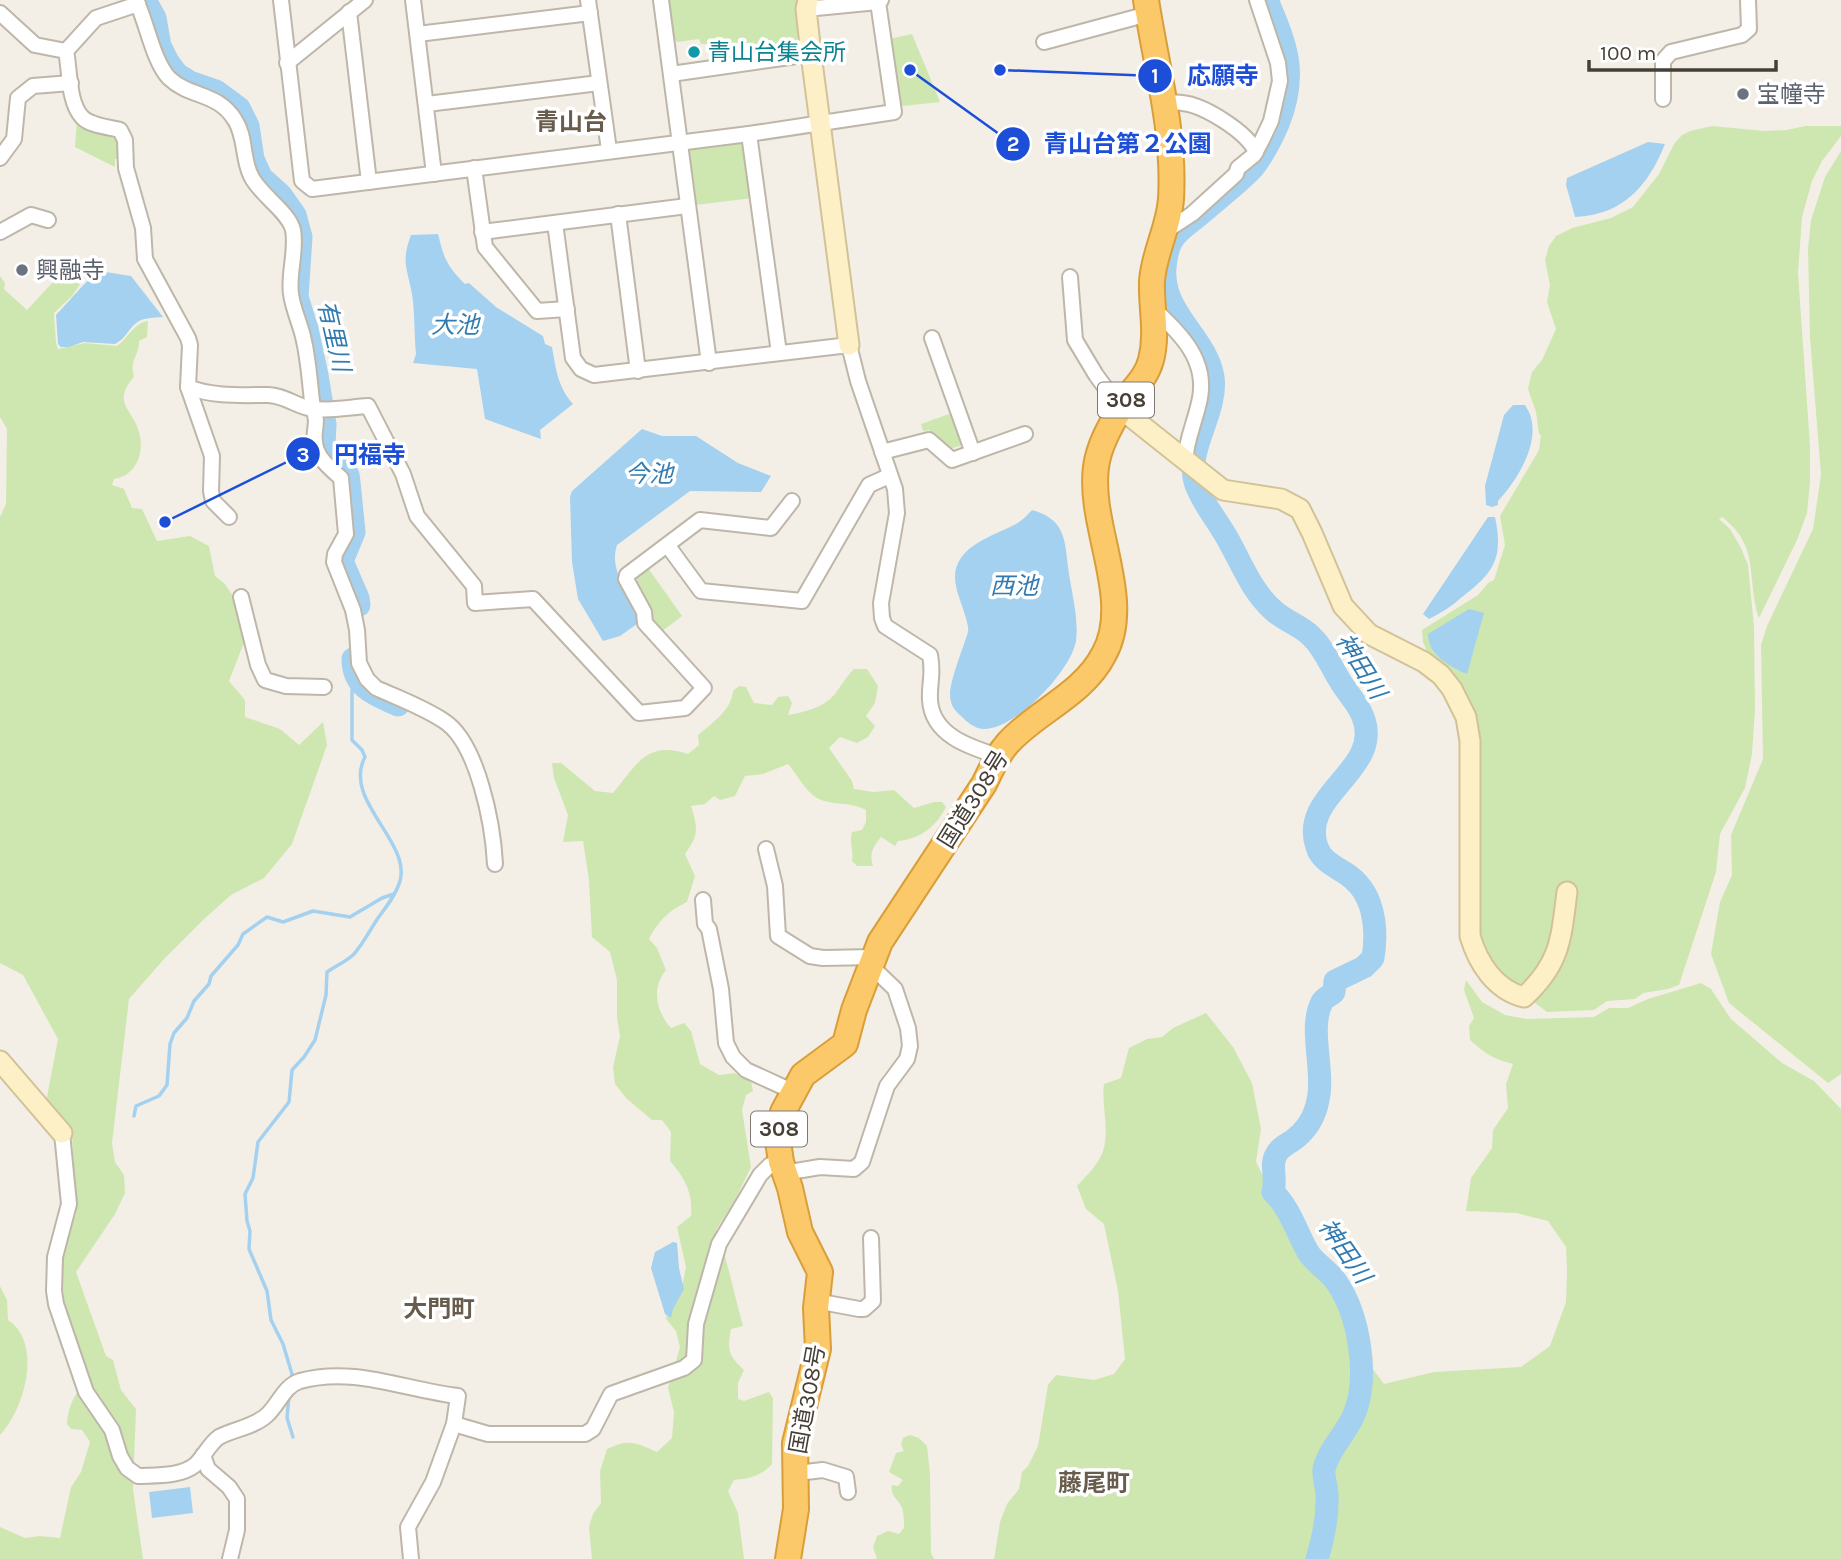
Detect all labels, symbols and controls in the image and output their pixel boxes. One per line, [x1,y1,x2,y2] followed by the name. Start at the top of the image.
[1589,28,1776,72] scale bar
[708,39,846,66] place label: 青山台集会所
[1600,41,1657,65] text: 100 m
[686,44,702,60] marker: 青山台集会所
[1138,53,1273,98] callout: 応願寺
[1187,62,1259,90] text: 応願寺
[1151,64,1159,88] text: 1
[1757,81,1826,108] place label: 宝幢寺
[1735,86,1751,102] marker: 宝幢寺
[535,108,607,136] district label: 青山台
[995,121,1226,166] callout: 青山台第２公園
[1044,130,1212,158] text: 青山台第２公園
[1007,132,1019,156] text: 2
[36,257,105,284] place label: 興融寺
[14,262,30,278] marker: 興融寺
[312,298,356,377] water label: 有里川
[431,311,481,339] water label: 大池
[1098,382,1154,418] road number: 308
[285,432,420,477] callout: 円福寺
[334,441,406,469] text: 円福寺
[296,443,310,467] text: 3
[625,460,675,488] water label: 今池
[990,572,1040,600] water label: 西池
[1330,628,1394,706] water label: 神田川
[933,745,1014,853] street label: 国道308号
[751,1112,807,1146] road number: 308
[1313,1213,1379,1291] water label: 神田川
[403,1295,475,1323] district label: 大門町
[785,1342,830,1456] street label: 国道308号
[1058,1469,1130,1497] district label: 藤尾町

